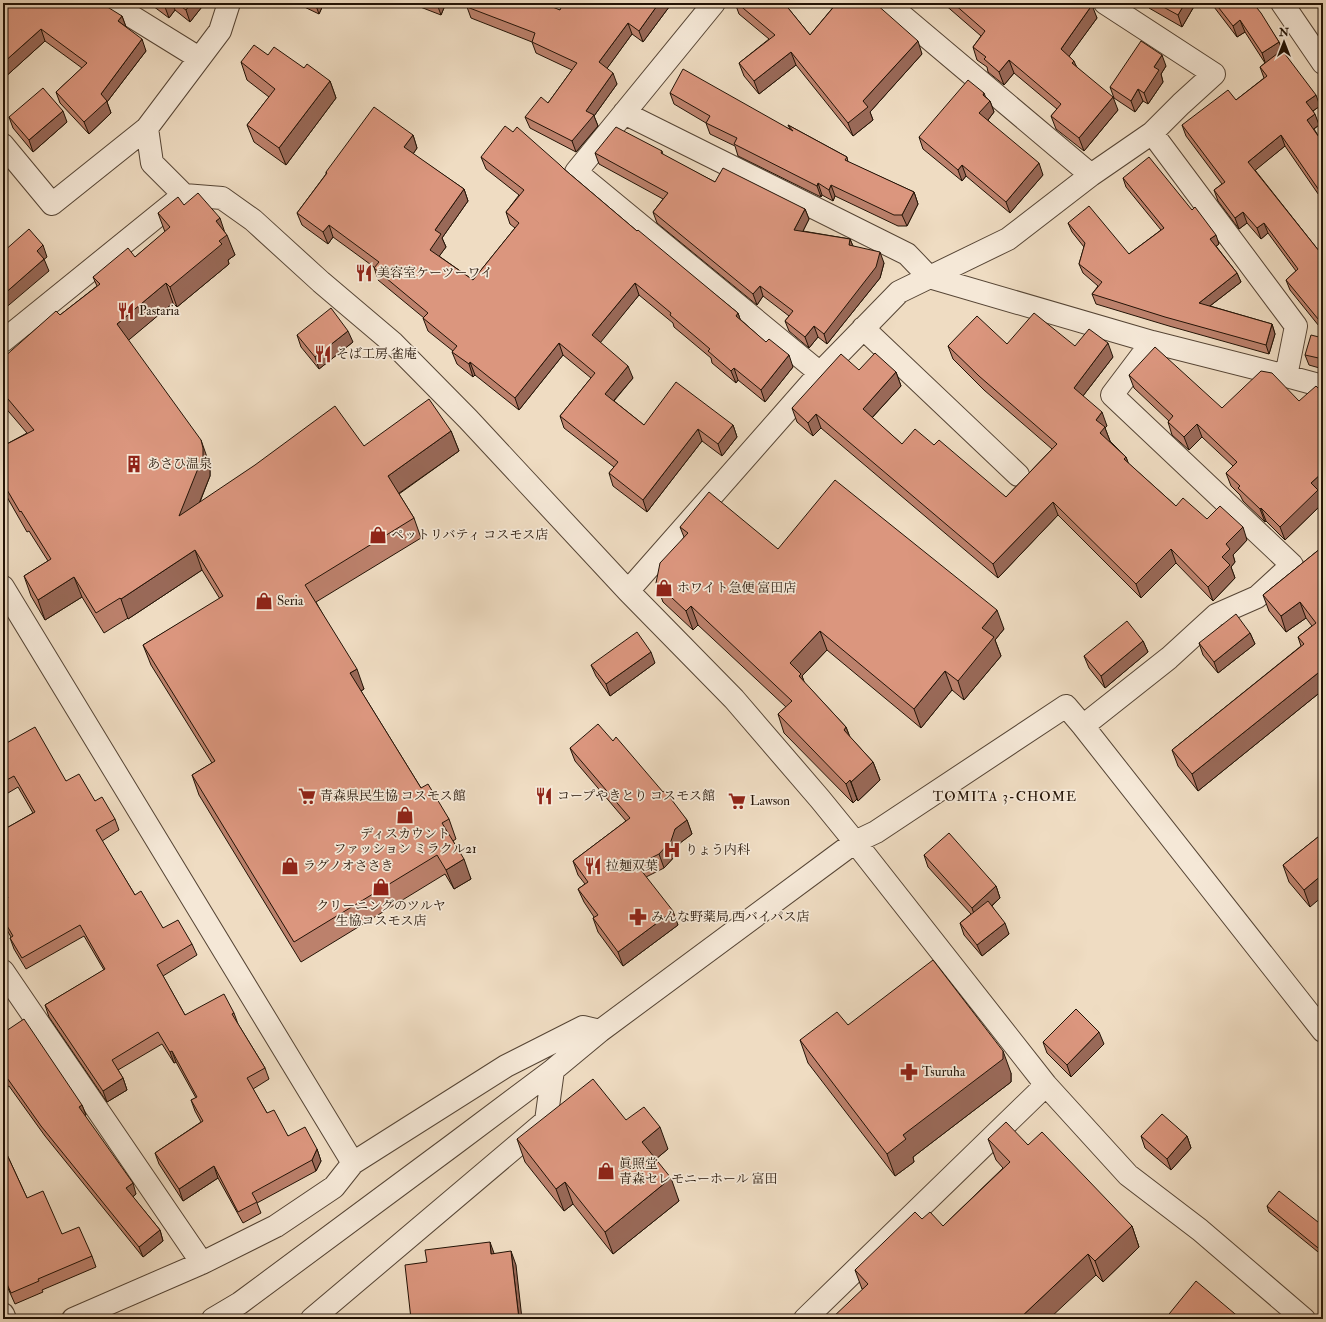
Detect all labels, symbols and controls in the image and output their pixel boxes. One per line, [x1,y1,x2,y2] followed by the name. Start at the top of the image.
[1264,22,1304,62] north arrow
[1278,26,1290,39] text: N
[354,263,374,283] restaurant icon: 美容室ケーツーワイ
[377,265,493,281] place label: 美容室ケーツーワイ
[116,301,136,321] restaurant icon: Pastaria
[139,303,180,319] place label: Pastaria
[313,344,333,364] restaurant icon: そば工房 雀庵
[336,346,417,362] place label: そば工房 雀庵
[124,454,144,474] building icon: あさひ温泉
[147,456,212,472] place label: あさひ温泉
[368,525,388,545] shop icon: ペットリバティ コスモス店
[391,527,548,543] place label: ペットリバティ コスモス店
[654,578,674,598] shop icon: ホワイト急便 富田店
[677,580,796,596] place label: ホワイト急便 富田店
[254,591,274,611] shop icon: Seria
[277,593,304,609] place label: Seria
[297,786,317,806] supermarket icon: 青森県民生協 コスモス館
[534,786,554,806] restaurant icon: コープやきとり コスモス館
[320,788,466,804] place label: 青森県民生協 コスモス館
[557,788,715,804] place label: コープやきとり コスモス館
[933,788,1077,805] district label: TOMITA 3-CHOME
[727,791,747,811] supermarket icon: Lawson
[750,793,790,809] place label: Lawson
[395,805,415,825] shop icon: ディスカウント ファッション ミラクル21
[333,826,477,857] place label: ディスカウント ファッション ミラクル21
[662,840,682,860] hospital icon: りょう内科
[685,842,750,858] place label: りょう内科
[280,856,300,876] shop icon: ラグノオささき
[583,856,603,876] restaurant icon: 拉麺双葉
[303,858,394,874] place label: ラグノオささき
[606,858,658,874] place label: 拉麺双葉
[371,877,391,897] shop icon: クリーニングのツルヤ 生協コスモス店
[316,898,446,929] place label: クリーニングのツルヤ 生協コスモス店
[628,907,648,927] pharmacy icon: みんな野薬局 西バイパス店
[651,909,809,925] place label: みんな野薬局 西バイパス店
[899,1062,919,1082] pharmacy icon: Tsuruha
[922,1064,966,1080] place label: Tsuruha
[619,1156,777,1187] place label: 眞照堂 青森セレモニーホール 富田
[596,1161,616,1181] shop icon: 眞照堂 青森セレモニーホール 富田

